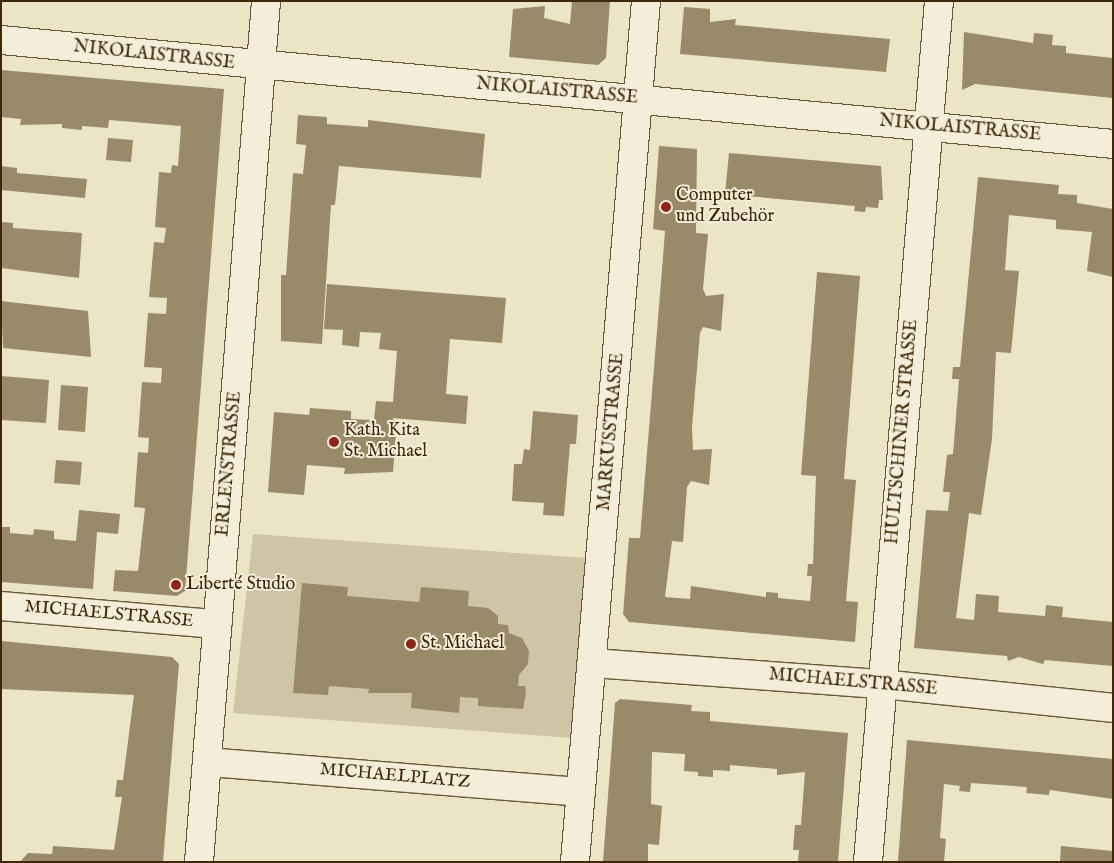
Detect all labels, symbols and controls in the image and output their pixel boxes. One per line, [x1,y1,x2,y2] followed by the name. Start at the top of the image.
[72,37,236,75] street label: NIKOLAISTRASSE
[475,74,639,110] street label: NIKOLAISTRASSE
[878,111,1042,147] street label: NIKOLAISTRASSE
[676,186,774,228] place label: Computer und Zubehör
[660,201,672,213] marker: Computer und Zubehör
[882,319,924,545] street label: HULTSCHINER STRASSE
[594,352,630,512] street label: MARKUSSTRASSE
[213,390,247,538] street label: ERLENSTRASSE
[344,421,427,464] place label: Kath. Kita St. Michael
[328,436,340,448] marker: Kath. Kita St. Michael
[186,574,295,596] place label: Liberté Studio
[170,579,182,591] marker: Liberté Studio
[24,597,194,633] street label: MICHAELSTRASSE
[421,633,504,655] place label: St. Michael
[405,638,417,650] marker: St. Michael
[768,665,938,701] street label: MICHAELSTRASSE
[319,760,471,794] street label: MICHAELPLATZ

